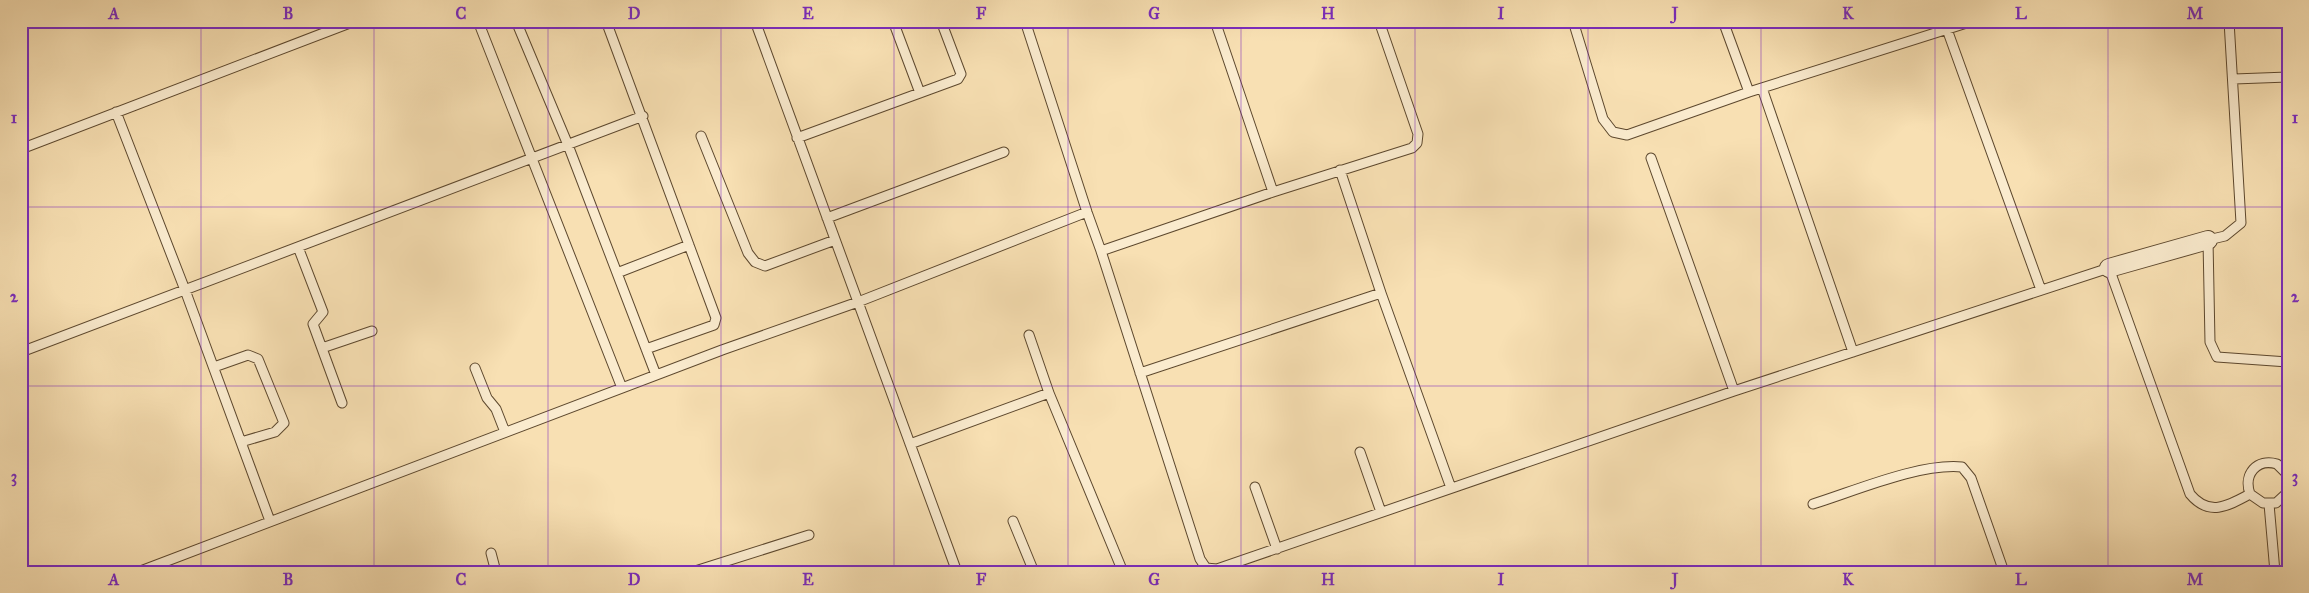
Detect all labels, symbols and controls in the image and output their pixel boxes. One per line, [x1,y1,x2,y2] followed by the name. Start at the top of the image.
[108,4,120,23] text: A
[283,4,293,23] text: B
[456,4,467,23] text: C
[628,4,641,23] text: D
[802,4,814,23] text: E
[976,4,987,23] text: F
[1148,4,1160,23] text: G
[1321,4,1335,23] text: H
[1498,4,1505,23] text: I
[1670,4,1679,24] text: J
[1842,4,1854,23] text: K
[2015,4,2027,23] text: L
[2187,4,2204,23] text: M
[11,108,18,127] text: 1
[2292,108,2299,127] text: 1
[10,287,19,306] text: 2
[2291,287,2300,306] text: 2
[11,467,17,487] text: 3
[2292,467,2298,487] text: 3
[108,570,120,589] text: A
[283,570,293,589] text: B
[456,570,467,589] text: C
[628,570,641,589] text: D
[802,570,814,589] text: E
[976,570,987,589] text: F
[1148,570,1160,589] text: G
[1321,570,1335,589] text: H
[1498,570,1505,589] text: I
[1670,570,1679,590] text: J
[1842,570,1854,589] text: K
[2015,570,2027,589] text: L
[2187,570,2204,589] text: M

